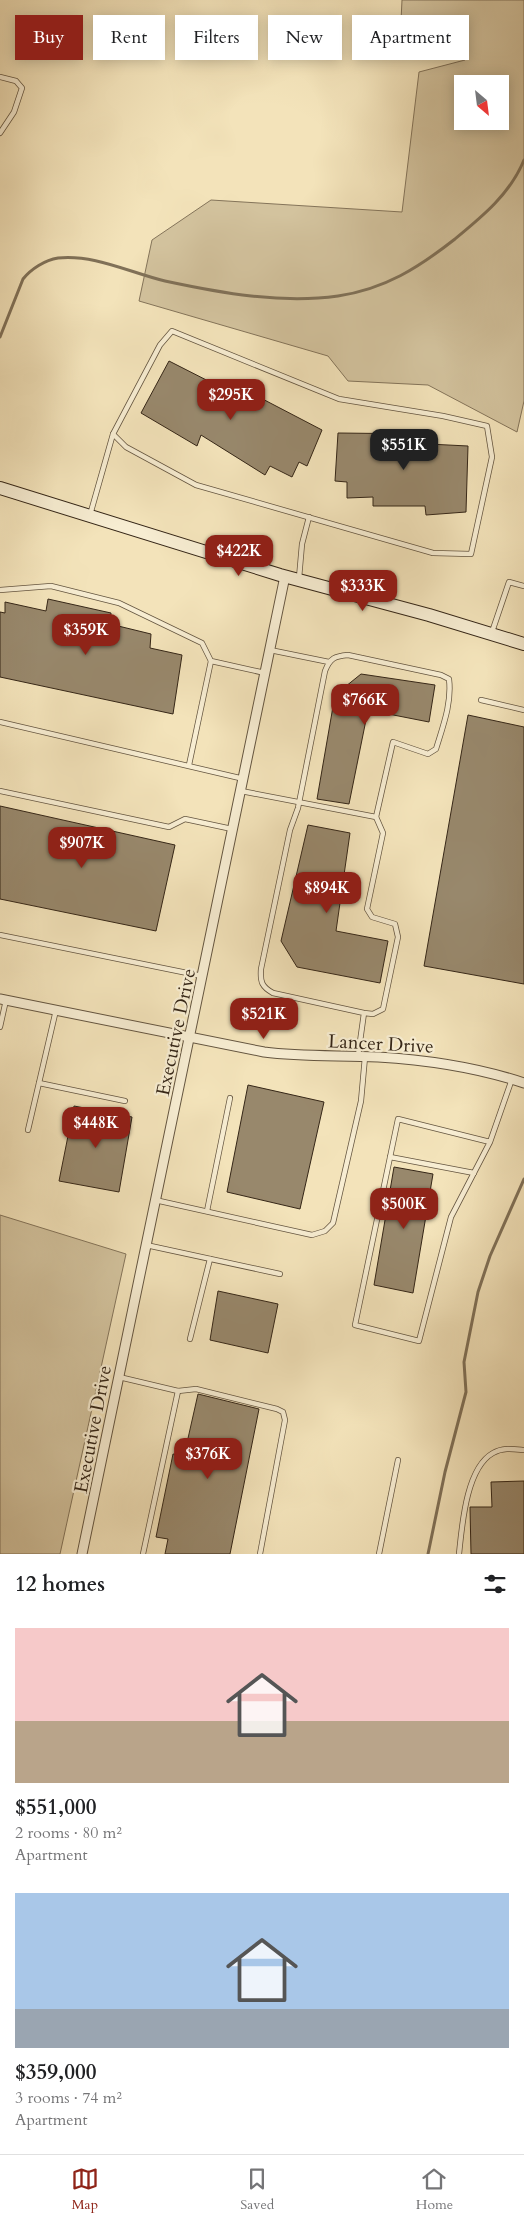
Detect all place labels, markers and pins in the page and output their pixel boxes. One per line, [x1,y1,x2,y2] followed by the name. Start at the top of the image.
[196,378,266,421] pin: $295K
[369,428,439,471] pin: $551K
[204,534,274,577] pin: $422K
[328,570,398,612] pin: $333K
[51,614,121,656] pin: $359K
[330,684,400,726] pin: $766K
[47,826,117,869] pin: $907K
[292,872,362,914] pin: $894K
[229,998,299,1040] pin: $521K
[61,1106,131,1149] pin: $448K
[369,1188,439,1230] pin: $500K
[173,1438,243,1480] pin: $376K

